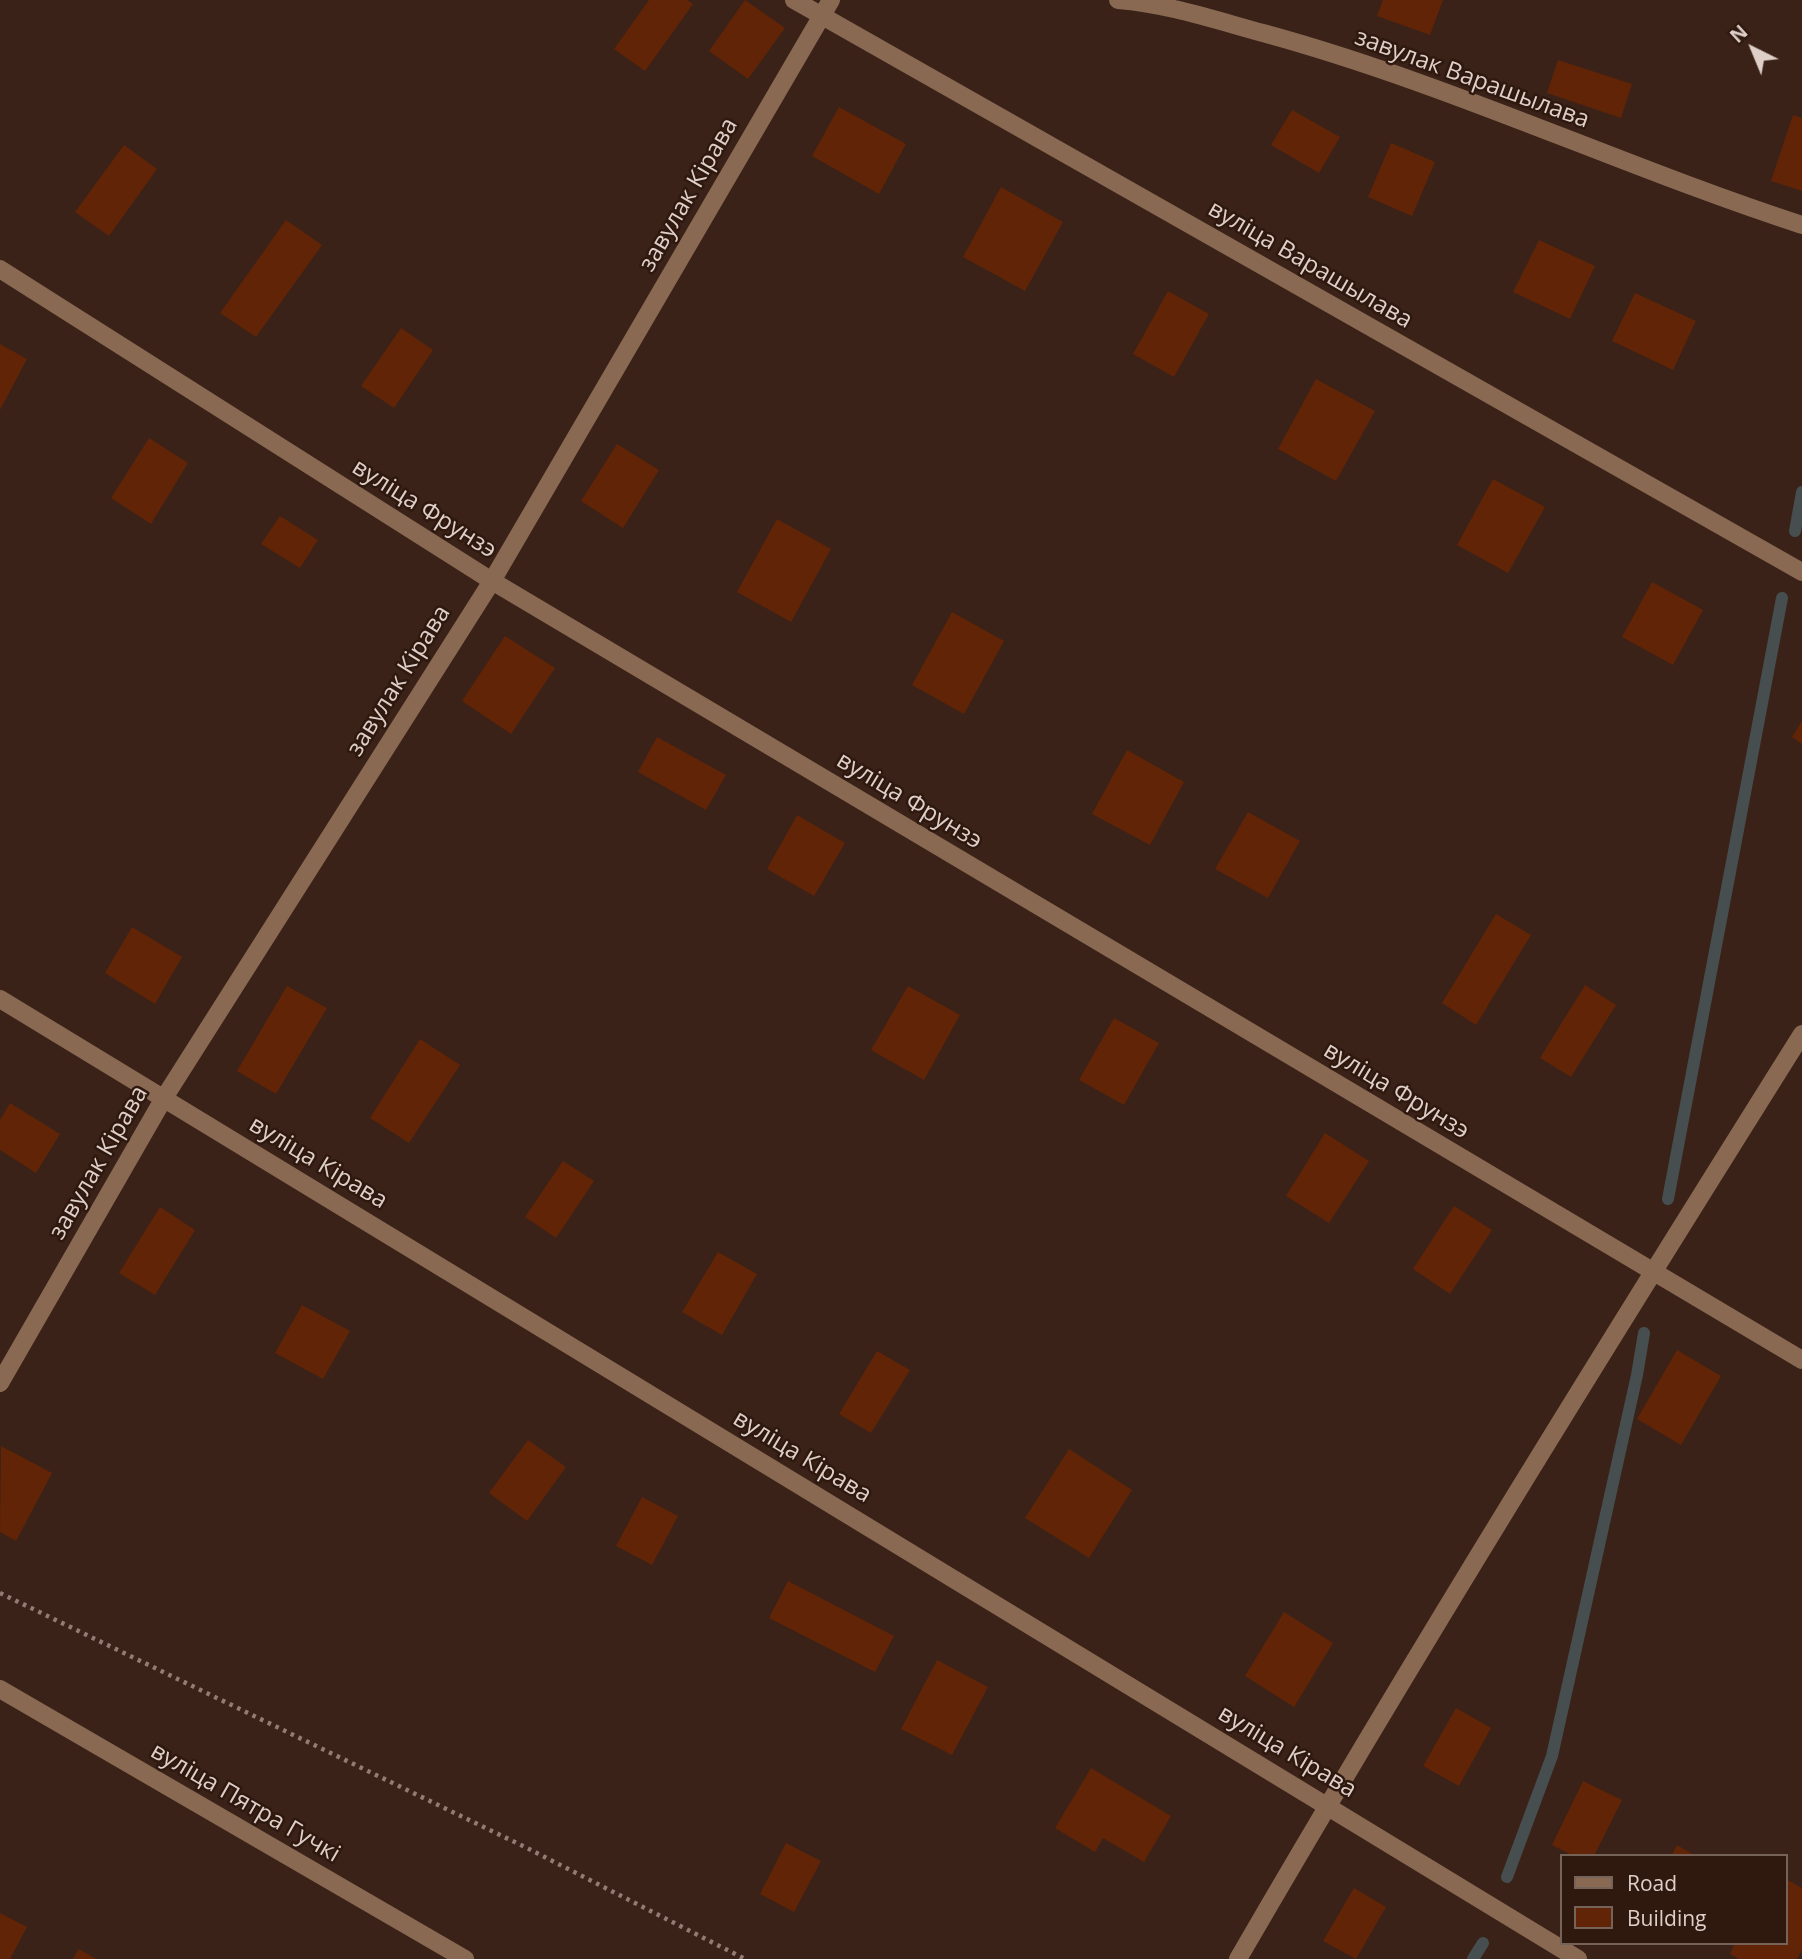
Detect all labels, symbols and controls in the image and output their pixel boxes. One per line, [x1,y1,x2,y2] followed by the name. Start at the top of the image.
[1718,14,1788,84] north arrow
[1724,19,1753,48] text: N
[1351,23,1593,135] street label: завулак Варашылава
[633,113,745,277] street label: завулак Кірава
[1203,195,1417,335] street label: вуліца Варашылава
[347,453,501,565] street label: вуліца Фрунзэ
[341,600,457,762] street label: завулак Кірава
[831,746,987,856] street label: вуліца Фрунзэ
[1318,1036,1474,1146] street label: вуліца Фрунзэ
[43,1081,155,1245] street label: завулак Кірава
[244,1110,392,1216] street label: вуліца Кірава
[728,1404,876,1510] street label: вуліца Кірава
[1213,1699,1361,1805] street label: вуліца Кірава
[145,1737,345,1869] street label: вуліца Пятра Гучкі
[1560,1854,1788,1945] legend
[1627,1869,1677,1897] text: Road
[1627,1904,1706,1932] text: Building

